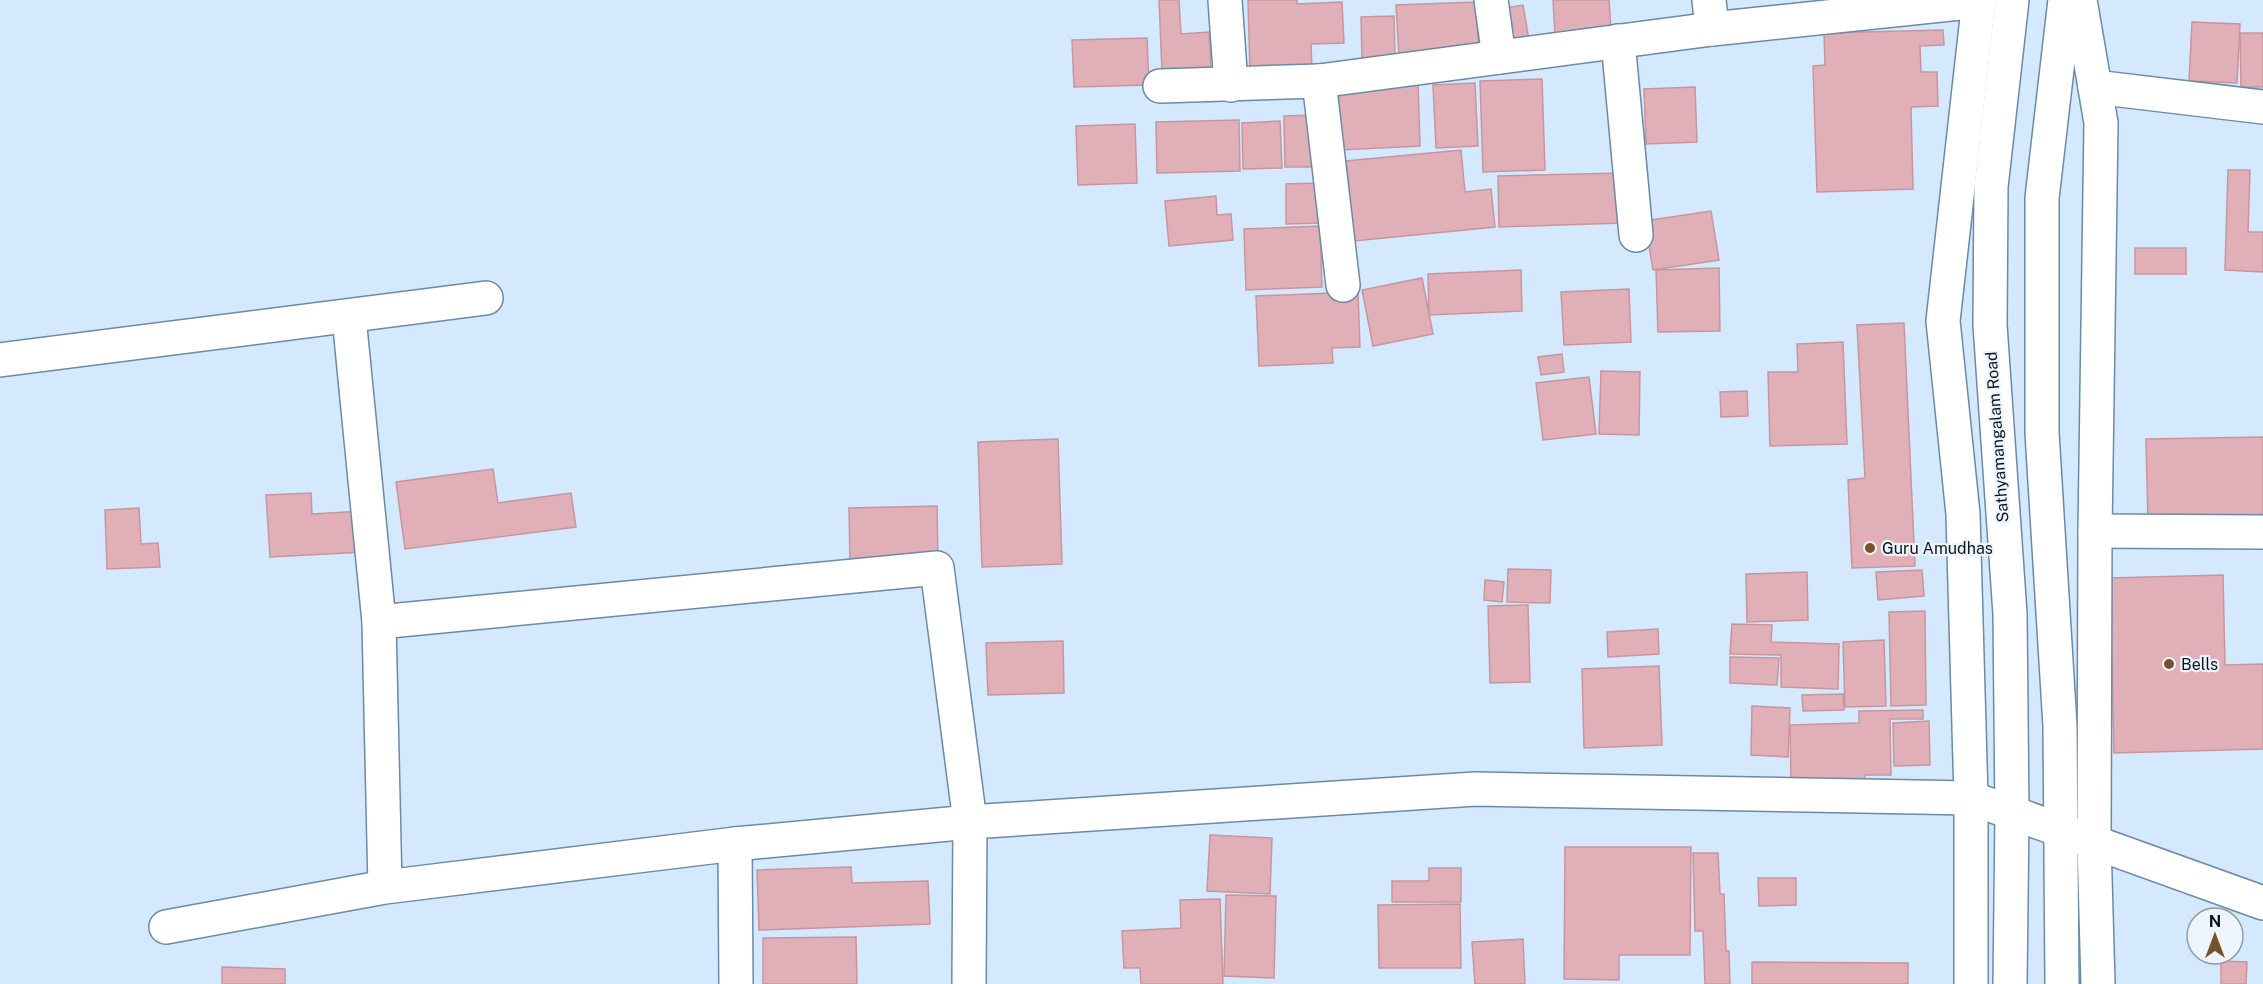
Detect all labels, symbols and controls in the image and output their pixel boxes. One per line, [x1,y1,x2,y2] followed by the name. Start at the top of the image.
[1982,351,2012,523] street label: Sathyamangalam Road
[1882,539,1993,558] place label: Guru Amudhas
[1863,541,1877,555] marker: Guru Amudhas
[2181,655,2218,674] place label: Bells
[2162,657,2176,671] marker: Bells
[2185,906,2245,966] north arrow
[2209,912,2221,931] text: N

